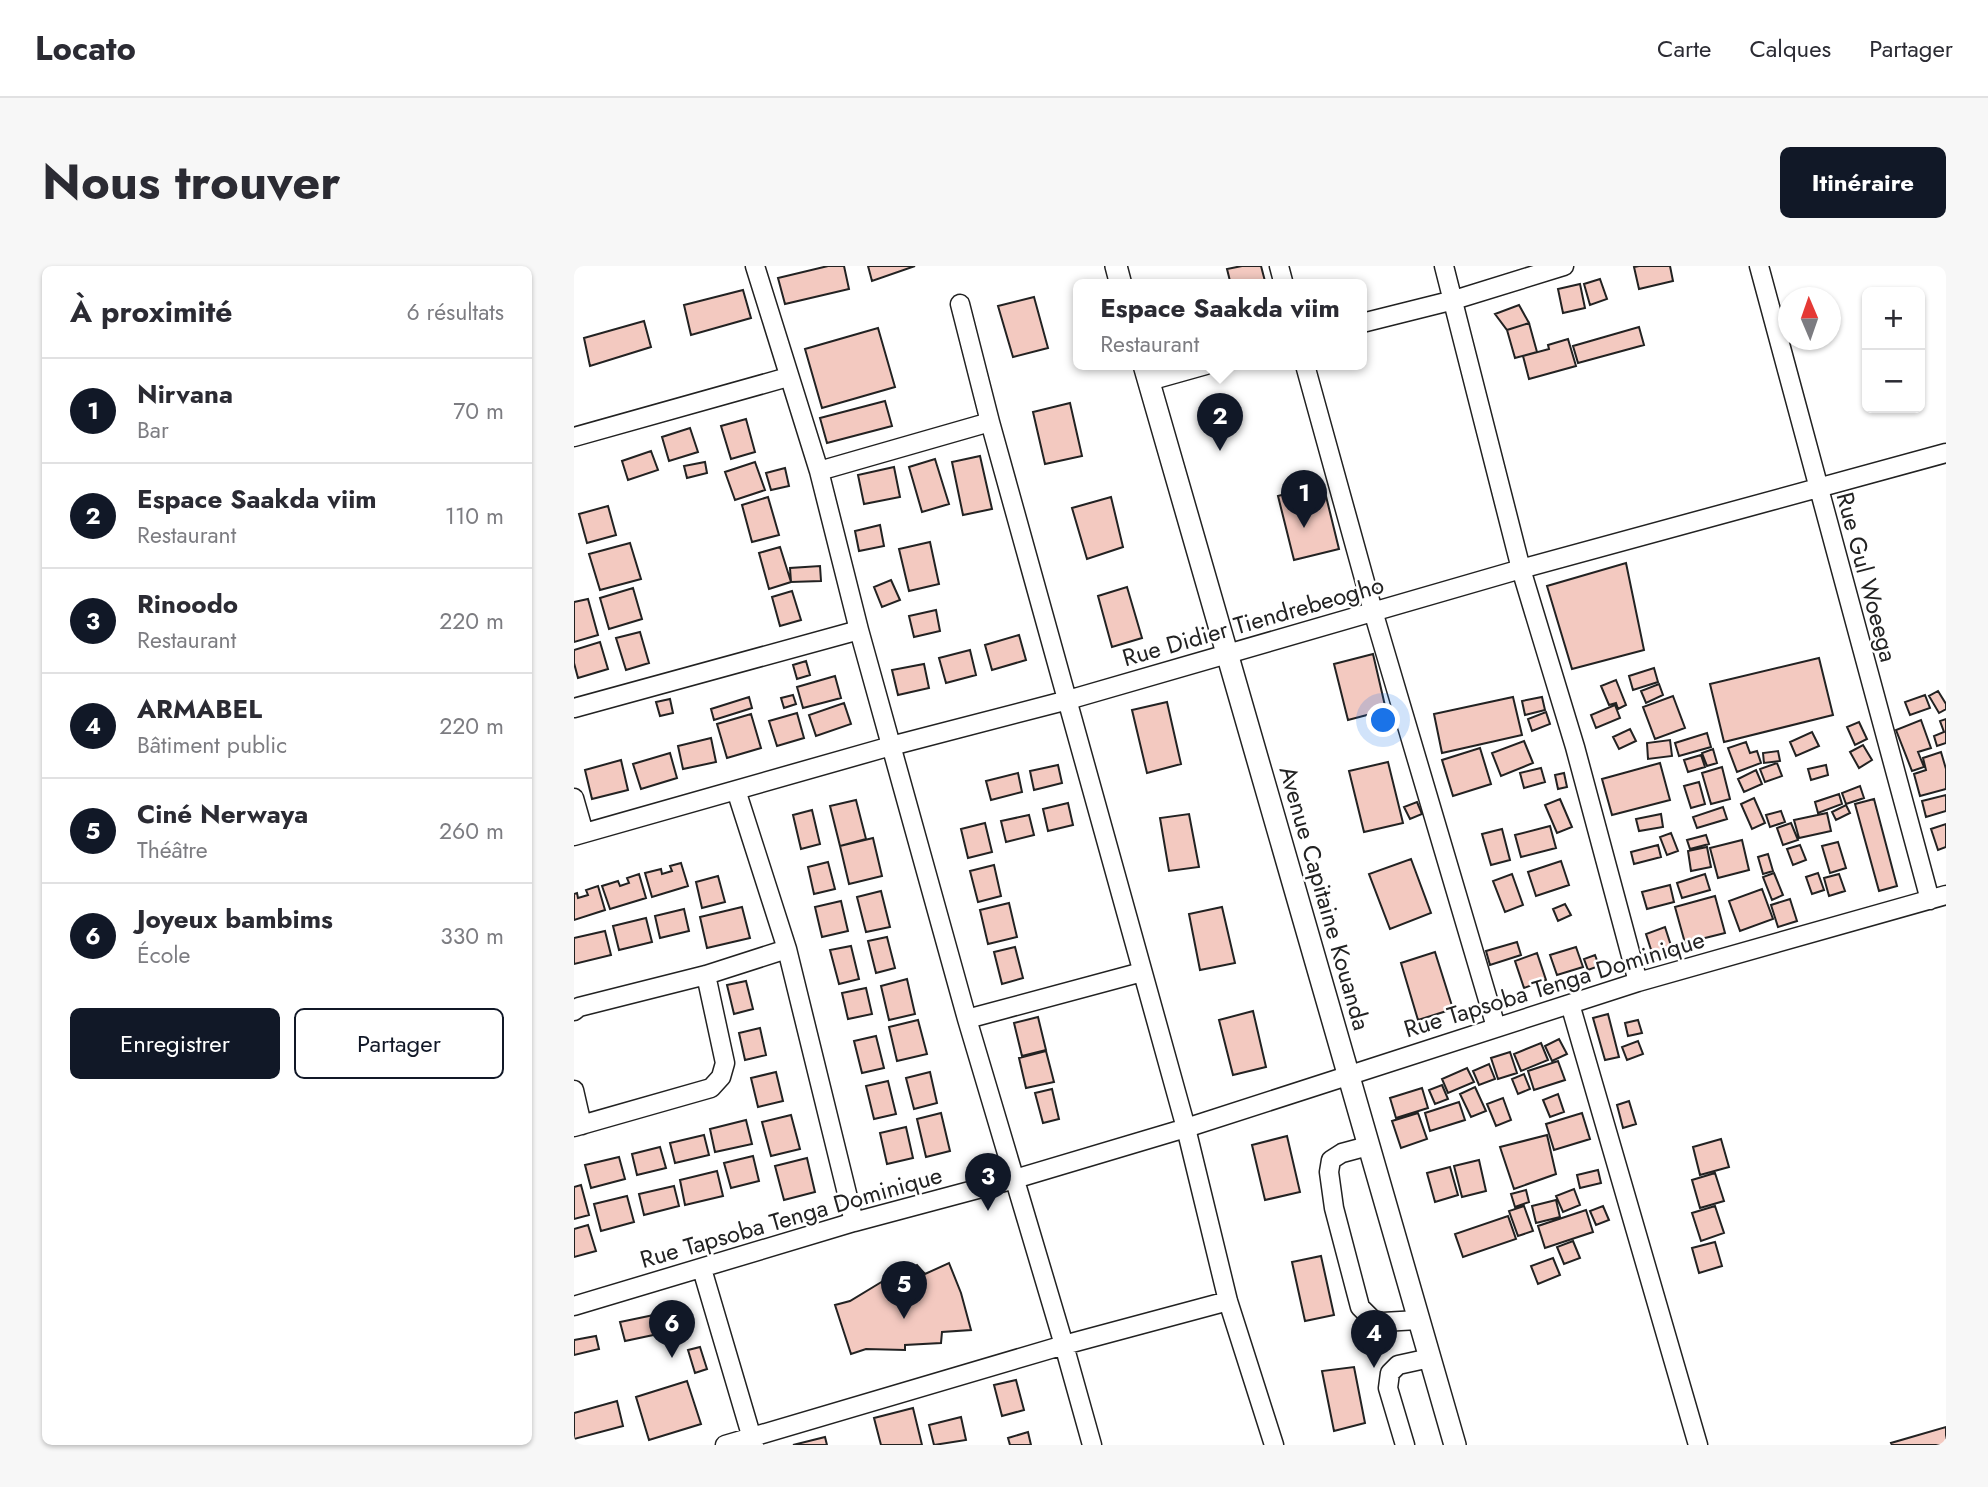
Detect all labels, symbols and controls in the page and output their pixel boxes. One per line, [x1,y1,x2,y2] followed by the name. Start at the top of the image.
[35,25,136,72] text: Locato
[1657,31,1711,66] text: Carte
[1749,31,1831,66] text: Calques
[1869,31,1953,66] text: Partager
[42,147,340,217] text: Nous trouver
[1780,147,1946,218] button: Itinéraire
[1073,279,1367,370] popup
[1778,287,1841,350] north arrow
[1862,287,1925,413] map controls
[1862,287,1925,350] button: +
[1100,289,1340,327] text: Espace Saakda viim
[70,290,233,333] text: À proximité
[406,295,504,329] text: 6 résultats
[1100,327,1199,361] text: Restaurant
[1862,350,1925,413] button: −
[137,375,233,413] text: Nirvana
[1197,393,1243,451] pin: 2
[87,394,99,428] text: 1
[453,394,504,428] text: 70 m
[137,413,169,447] text: Bar
[1281,470,1327,528] pin: 1
[137,480,377,518] text: Espace Saakda viim
[1828,488,1906,666] street label: Rue Gul Woeega
[85,499,101,533] text: 2
[445,499,504,533] text: 110 m
[137,518,236,552] text: Restaurant
[1118,567,1388,675] street label: Rue Didier Tiendrebeogho
[137,585,238,623] text: Rinoodo
[86,604,100,638] text: 3
[439,604,504,638] text: 220 m
[137,623,236,657] text: Restaurant
[137,690,262,728] text: ARMABEL
[1366,703,1400,737] your location
[85,709,101,743] text: 4
[439,709,504,743] text: 220 m
[137,728,287,762] text: Bâtiment public
[1270,762,1380,1034] street label: Avenue Capitaine Kouanda
[137,795,308,833] text: Ciné Nerwaya
[86,814,100,848] text: 5
[439,814,504,848] text: 260 m
[137,833,208,867] text: Théâtre
[137,900,333,938] text: Joyeux bambims
[85,919,101,953] text: 6
[440,919,504,953] text: 330 m
[1399,922,1709,1046] street label: Rue Tapsoba Tenga Dominique
[137,938,190,972] text: École
[70,1008,280,1079] button: Enregistrer
[294,1008,504,1079] button: Partager
[965,1153,1011,1211] pin: 3
[636,1157,946,1277] street label: Rue Tapsoba Tenga Dominique
[881,1261,927,1319] pin: 5
[649,1300,695,1358] pin: 6
[1351,1310,1397,1368] pin: 4

